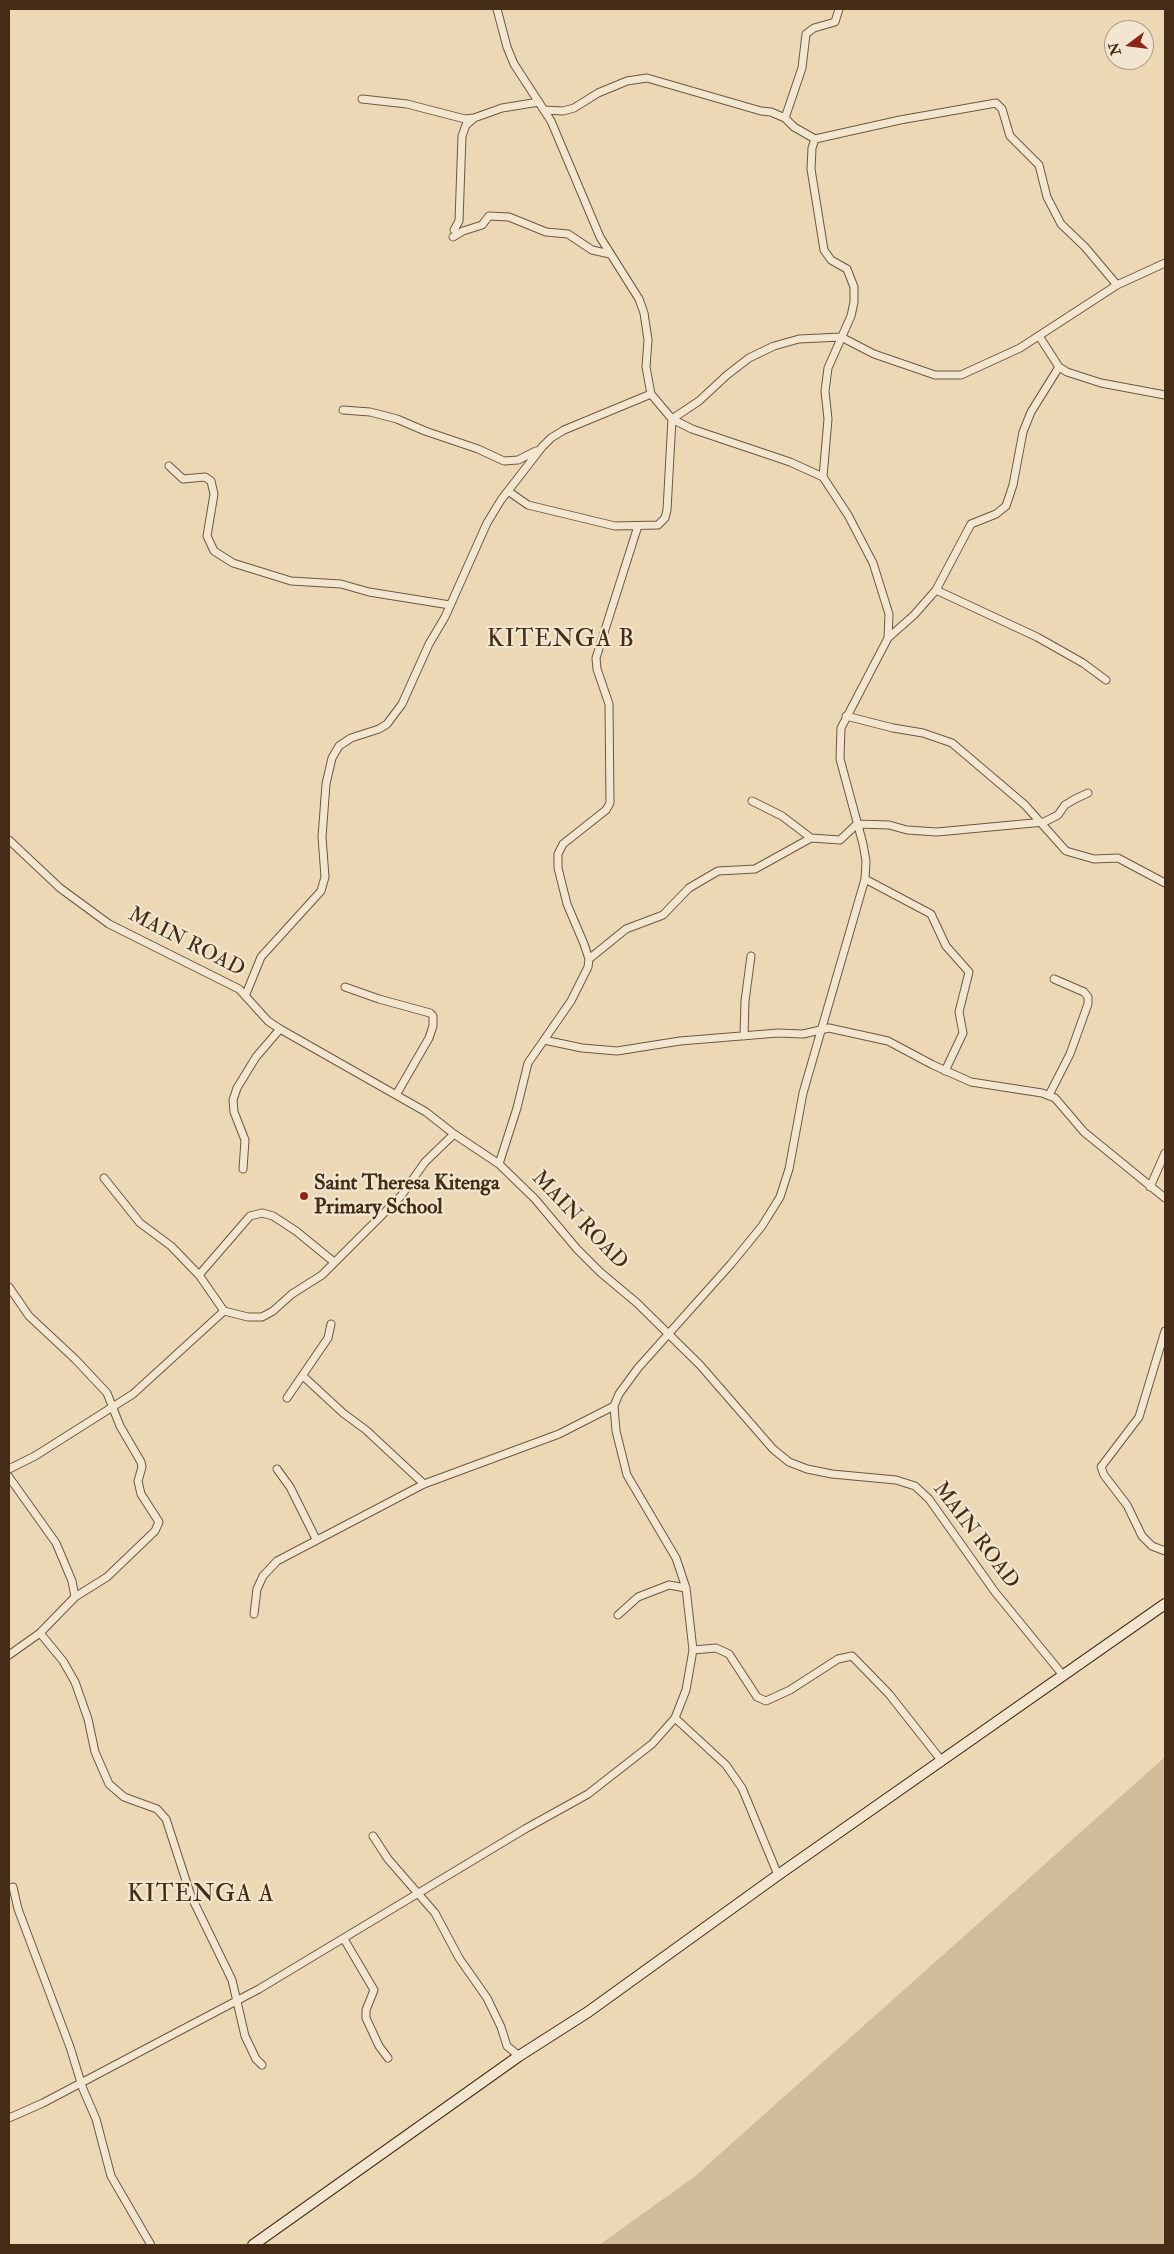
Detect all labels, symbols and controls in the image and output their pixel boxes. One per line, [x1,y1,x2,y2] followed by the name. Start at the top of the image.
[1104,20,1154,70] north arrow
[1105,41,1125,57] text: N
[486,627,636,655] district label: KITENGA B
[124,903,248,983] street label: MAIN ROAD
[526,1166,632,1276] street label: MAIN ROAD
[314,1171,500,1221] place label: Saint Theresa Kitenga Primary School
[298,1190,310,1202] marker: Saint Theresa Kitenga Primary School
[927,1478,1023,1594] street label: MAIN ROAD
[126,1882,276,1910] district label: KITENGA A

